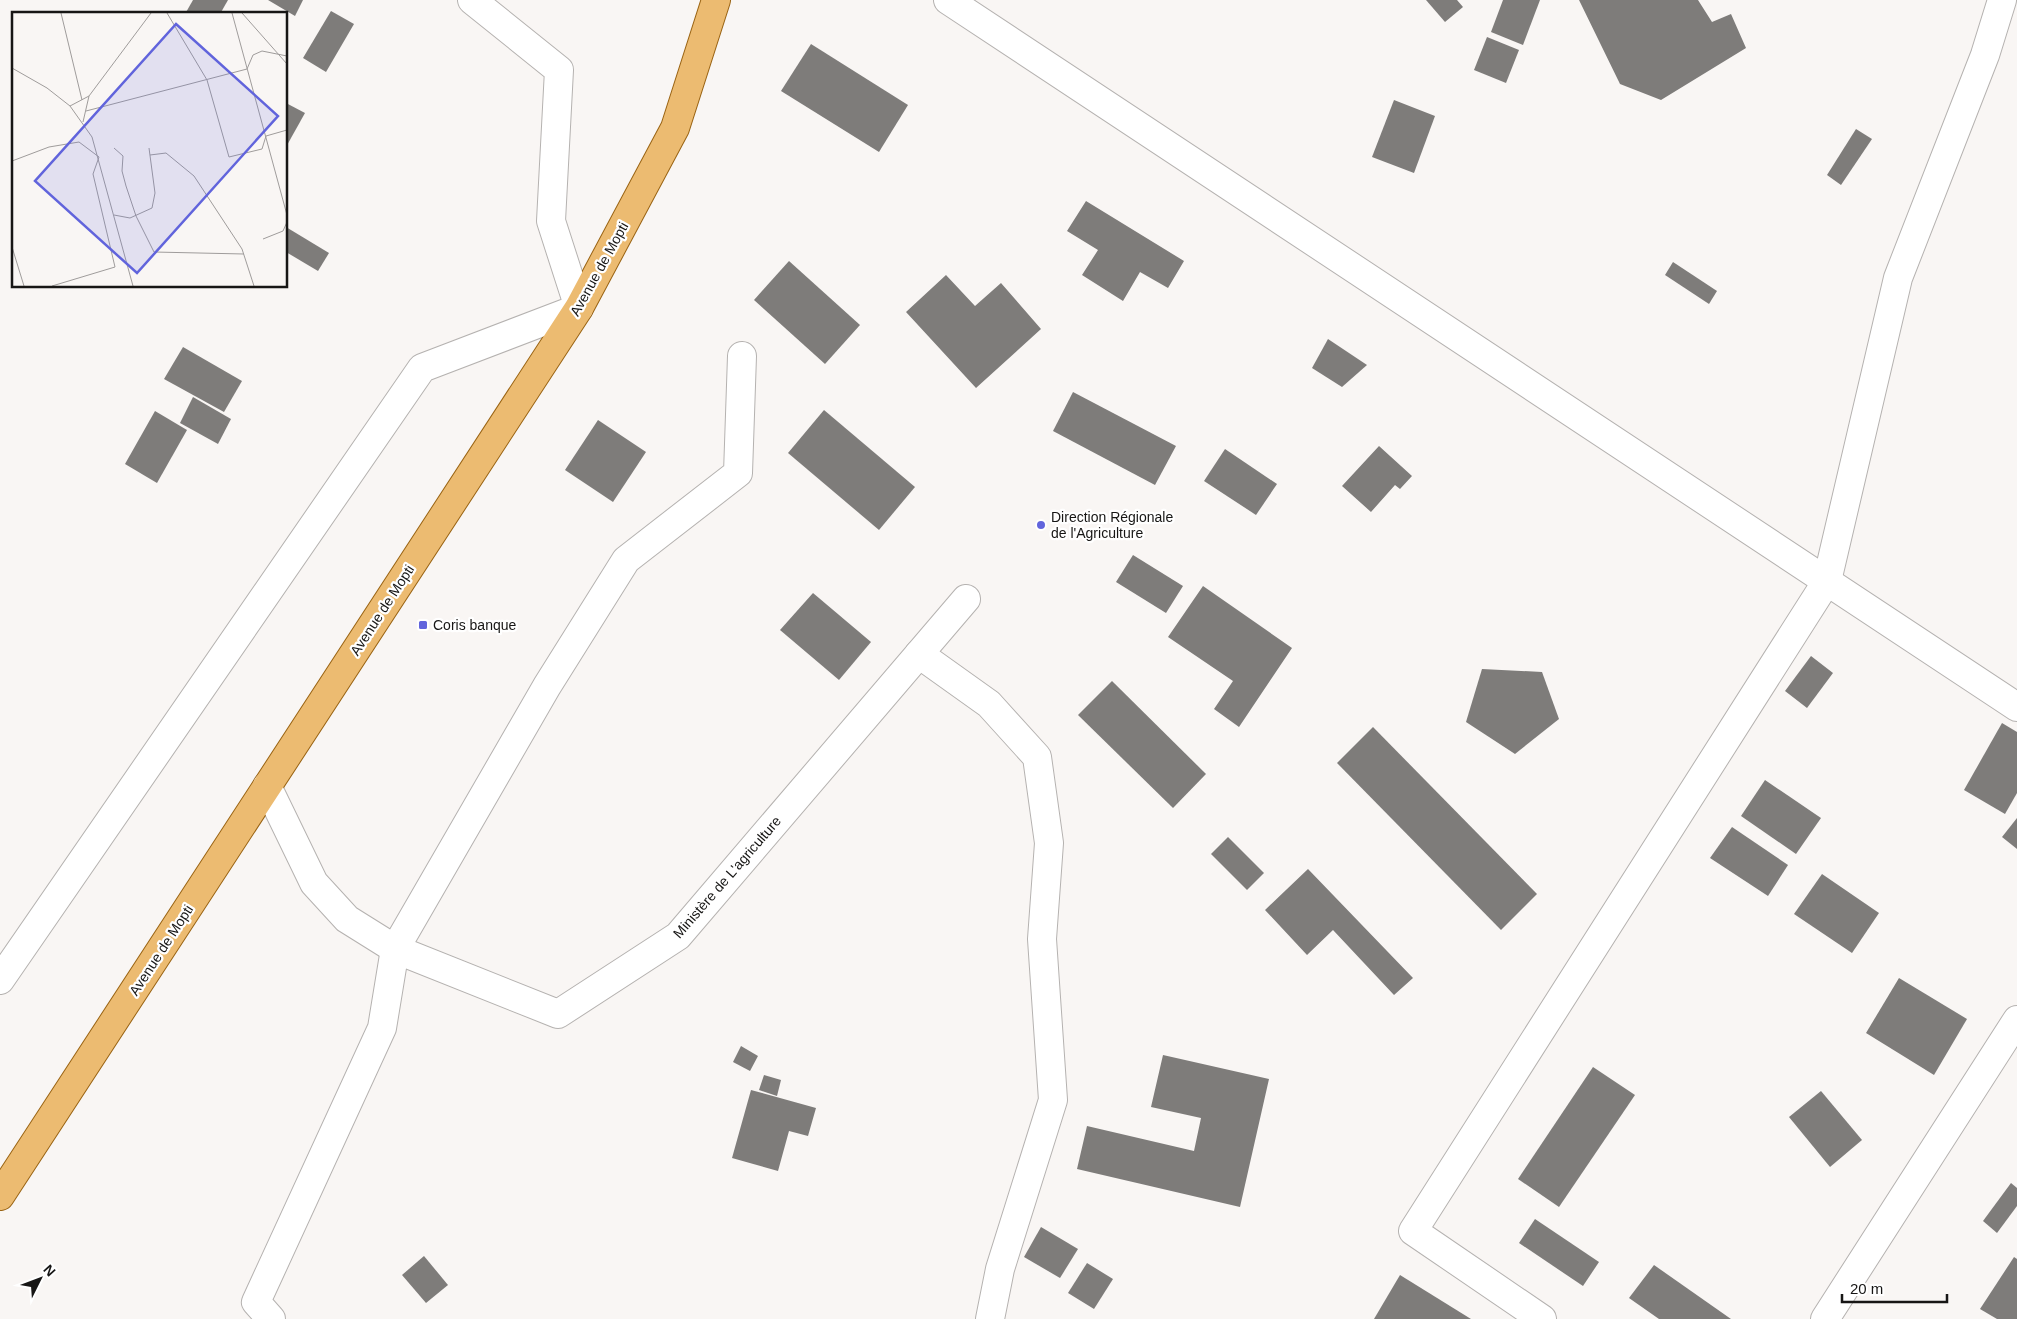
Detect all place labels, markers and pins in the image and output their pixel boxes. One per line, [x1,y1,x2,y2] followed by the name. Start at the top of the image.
[1051,509,1173,541] place label: Direction Régionale de l'Agriculture
[1035,519,1047,531] marker: Direction Régionale de l'Agriculture
[433,617,516,633] place label: Coris banque
[417,619,429,631] marker: Coris banque

